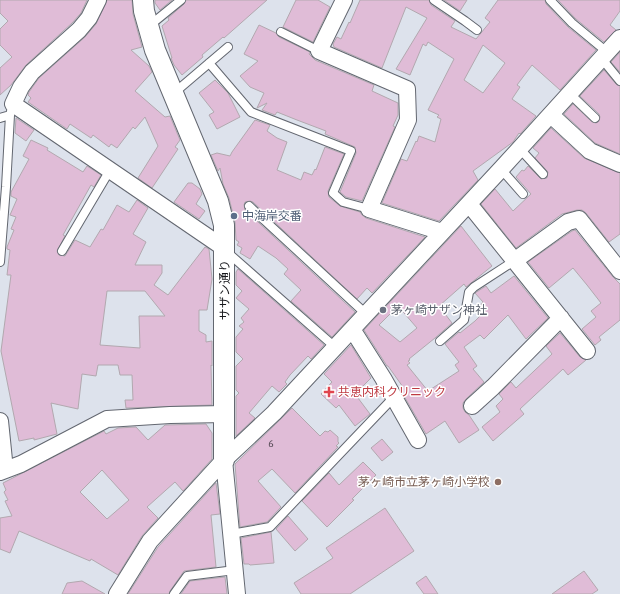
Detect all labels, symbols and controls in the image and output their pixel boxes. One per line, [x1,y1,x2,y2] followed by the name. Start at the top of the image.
[242,208,302,223] place label: 中海岸交番
[229,211,239,221] marker: 中海岸交番
[217,260,232,320] street label: サザン通り
[391,302,487,317] place label: 茅ヶ崎サザン神社
[378,305,388,315] marker: 茅ヶ崎サザン神社
[338,384,446,399] place label: 共恵内科クリニック
[323,386,335,398] marker: 共恵内科クリニック
[268,437,274,450] house number: 6
[358,474,490,489] place label: 茅ヶ崎市立茅ヶ崎小学校
[493,477,503,487] marker: 茅ヶ崎市立茅ヶ崎小学校

